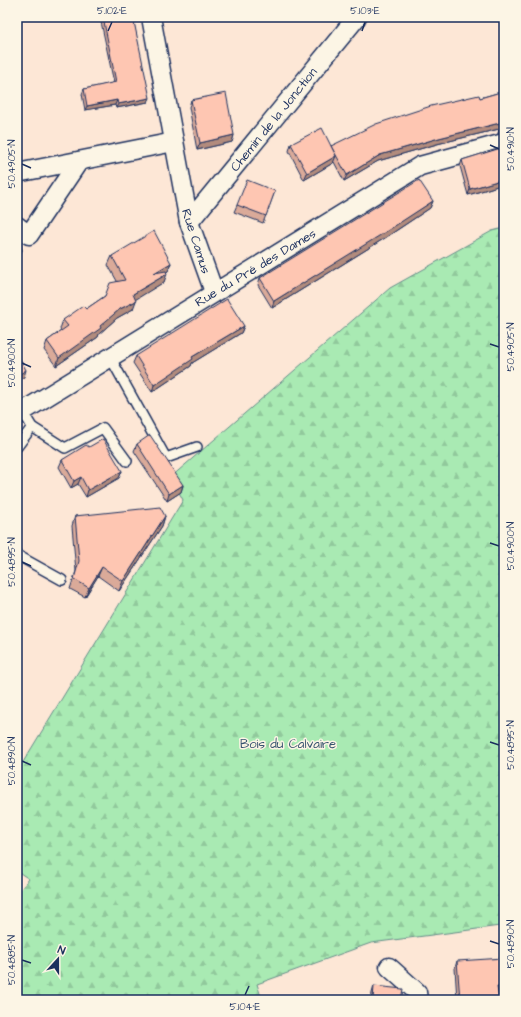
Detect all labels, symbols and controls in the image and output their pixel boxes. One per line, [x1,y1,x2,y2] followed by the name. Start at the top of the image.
[97,4,127,18] text: 5.102°E
[350,4,380,18] text: 5.103°E
[226,63,322,175] street label: Chemin de la Jonction
[504,127,518,171] text: 50.4910°N
[5,139,19,189] text: 50.4905°N
[177,207,215,276] street label: Rue Camus
[192,224,320,311] street label: Rue du Pré des Dames
[504,322,518,372] text: 50.4905°N
[5,339,19,387] text: 50.4900°N
[504,522,518,570] text: 50.4900°N
[5,537,19,587] text: 50.4895°N
[504,720,518,770] text: 50.4895°N
[240,735,336,753] park label: Bois du Calvaire
[5,737,19,785] text: 50.4890°N
[504,920,518,968] text: 50.4890°N
[5,935,19,985] text: 50.4885°N
[38,939,78,979] north arrow
[55,942,67,958] text: N
[230,1000,261,1014] text: 5.104°E

